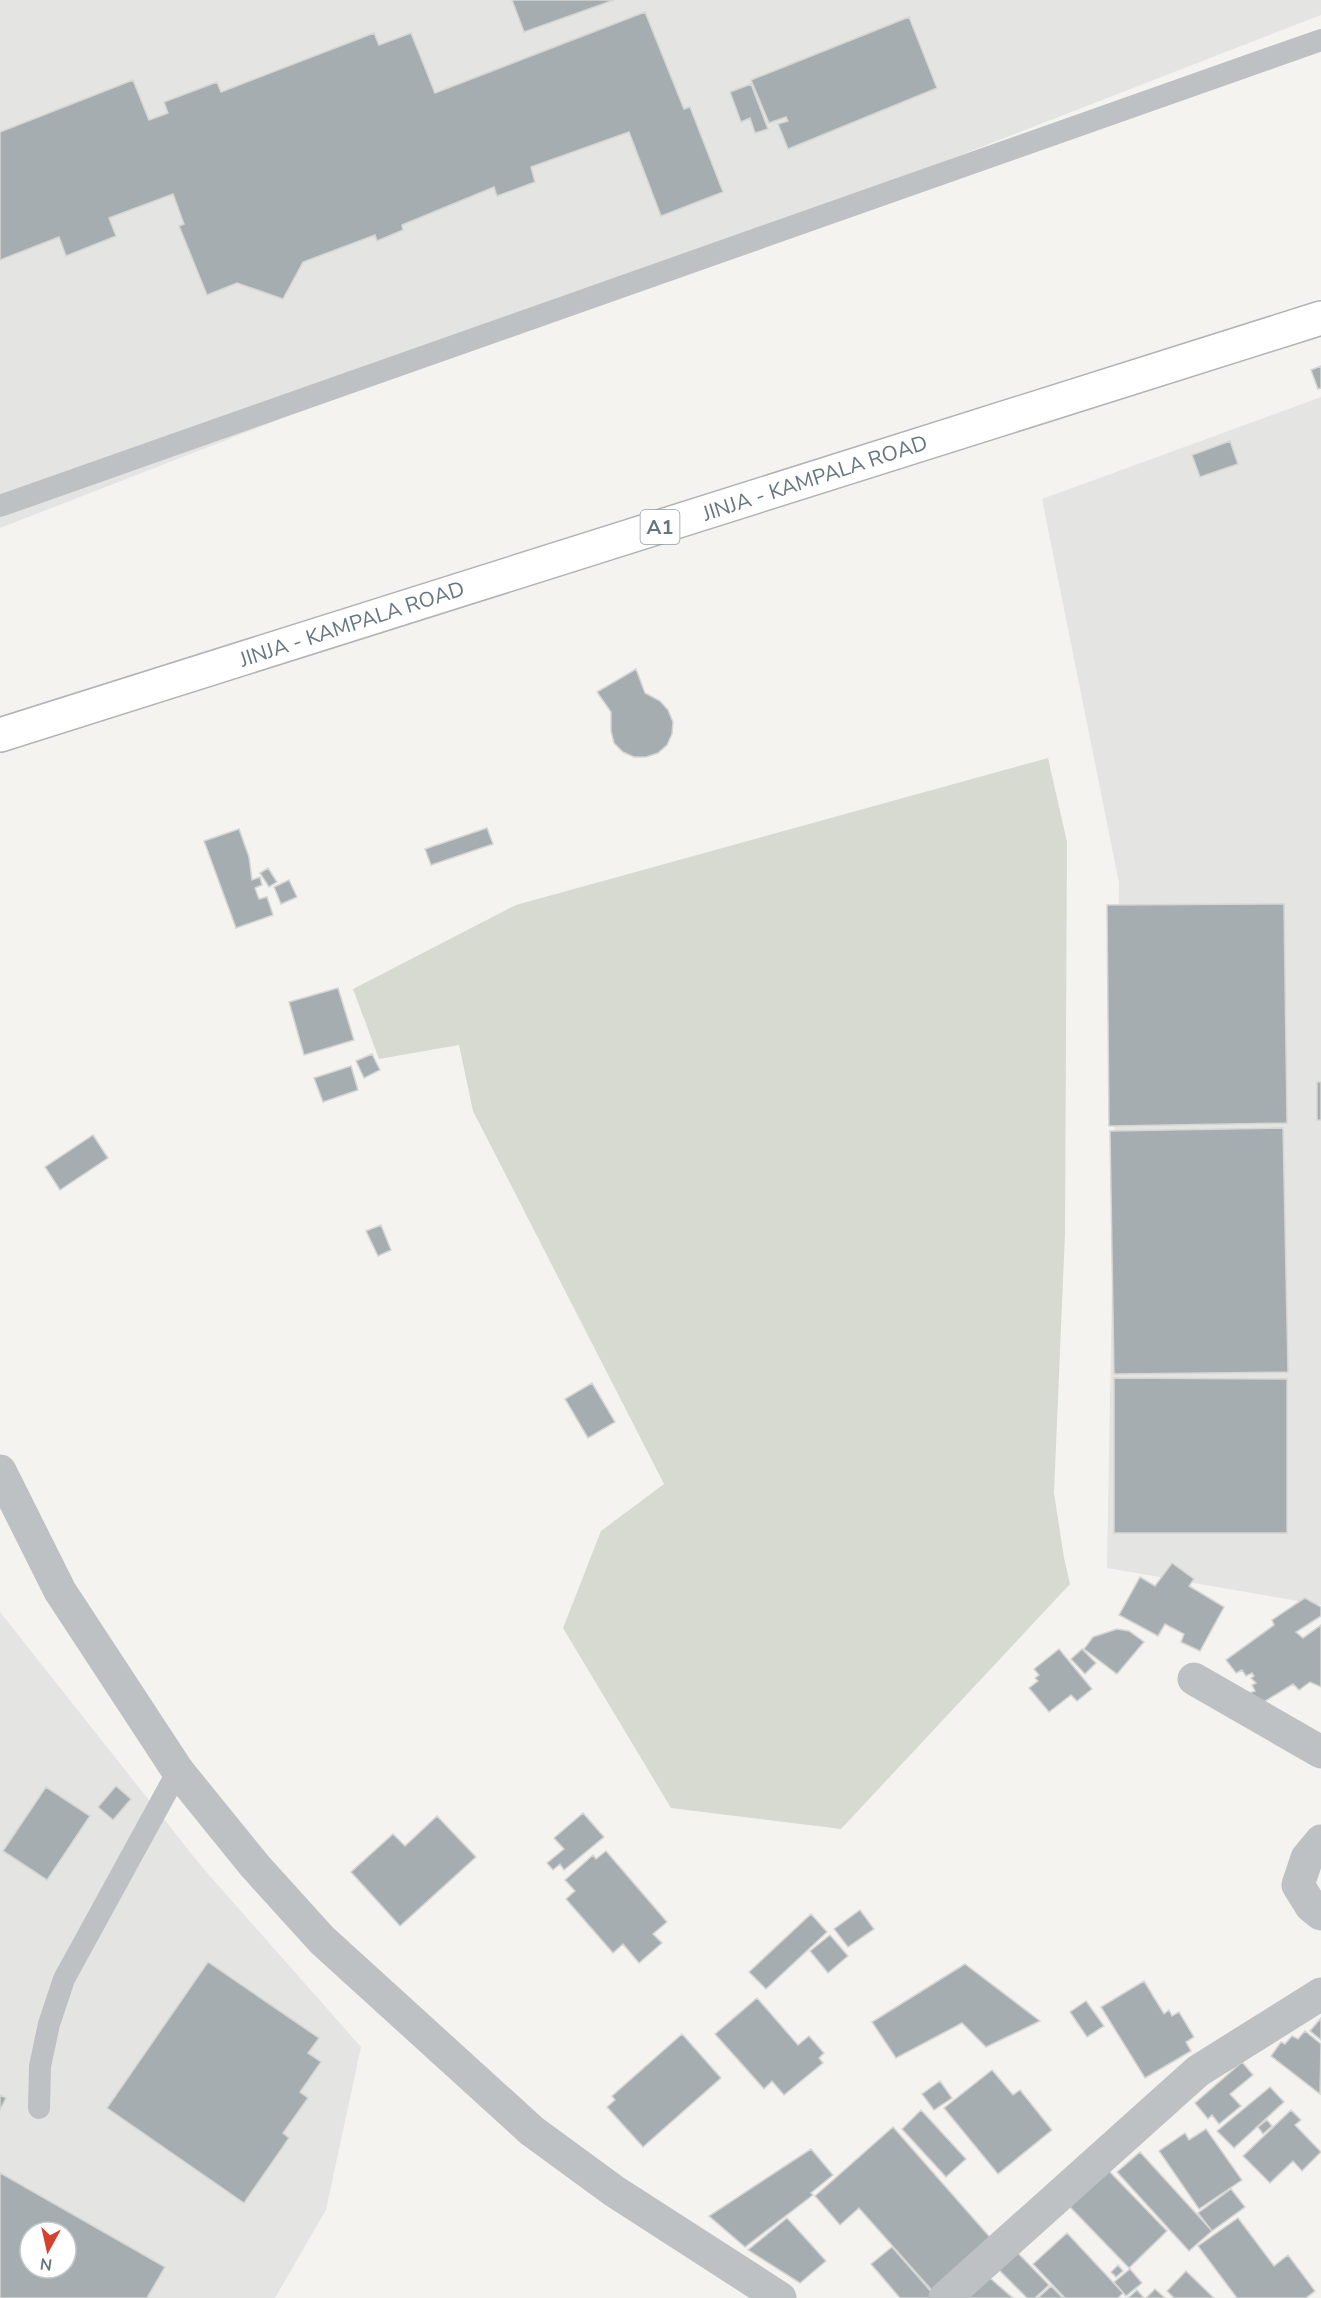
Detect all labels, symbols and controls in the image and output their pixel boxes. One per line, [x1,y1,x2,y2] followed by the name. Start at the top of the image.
[698,428,931,528] street label: JINJA - KAMPALA ROAD
[640,510,680,544] road number: A1
[235,574,468,674] street label: JINJA - KAMPALA ROAD
[18,2220,78,2280] north arrow
[39,2252,54,2276] text: N

